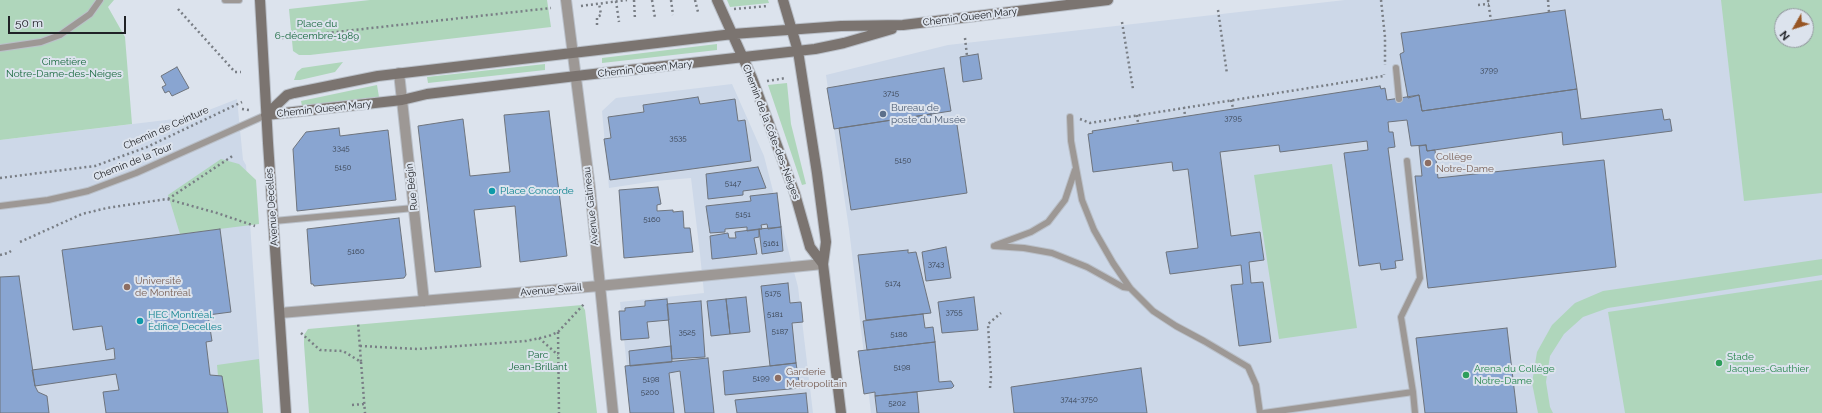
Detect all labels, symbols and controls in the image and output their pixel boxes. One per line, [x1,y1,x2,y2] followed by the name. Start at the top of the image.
[922,5,1018,29] street label: Chemin Queen Mary
[10,8,128,34] scale bar
[1774,8,1814,48] north arrow
[15,16,43,30] text: 50 m
[275,18,359,42] park label: Place du 6-décembre-1989
[1777,28,1793,43] text: N
[6,56,122,80] park label: Cimetière Notre-Dame-des-Neiges
[597,58,693,80] street label: Chemin Queen Mary
[740,63,802,201] street label: Chemin de la Côte-des-Neiges
[1480,66,1498,76] house number: 3799
[883,89,899,99] house number: 3715
[276,98,372,120] street label: Chemin Queen Mary
[891,102,966,126] place label: Bureau de poste du Musée
[121,104,211,152] street label: Chemin de Ceinture
[878,109,888,119] marker: Bureau de poste du Musée
[1224,114,1242,124] house number: 3795
[669,134,687,144] house number: 3535
[92,141,174,183] street label: Chemin de la Tour
[332,144,350,154] house number: 3345
[1436,151,1494,174] place label: Collège Notre-Dame
[894,156,912,166] house number: 5150
[1423,158,1433,168] marker: Collège Notre-Dame
[334,163,352,173] house number: 5150
[404,163,420,211] street label: Rue Bégin
[581,166,601,246] street label: Avenue Gatineau
[263,168,281,246] street label: Avenue Decelles
[725,179,741,189] house number: 5147
[500,185,574,197] place label: Place Concorde
[487,186,497,196] marker: Place Concorde
[735,210,751,220] house number: 5151
[643,215,661,225] house number: 5160
[763,239,779,249] house number: 5161
[347,247,365,257] house number: 5160
[928,260,944,270] house number: 3743
[135,275,191,298] place label: Université de Montréal
[885,279,901,289] house number: 5174
[520,281,582,299] street label: Avenue Swail
[122,282,132,292] marker: Université de Montréal
[765,289,781,299] house number: 5175
[945,308,963,318] house number: 3755
[148,309,222,332] place label: HEC Montréal, Édifice Decelles
[767,310,783,320] house number: 5181
[135,316,145,326] marker: HEC Montréal, Édifice Decelles
[772,327,788,337] house number: 5187
[678,328,696,338] house number: 3525
[890,330,908,340] house number: 5186
[509,349,567,372] park label: Parc Jean-Brillant
[1727,351,1809,374] place label: Stade Jacques-Gauthier
[1714,358,1724,368] marker: Stade Jacques-Gauthier
[893,363,911,373] house number: 5198
[1474,363,1555,386] place label: Arena du Collège Notre-Dame
[786,366,847,390] place label: Garderie Metropolitain
[1461,370,1471,380] marker: Arena du Collège Notre-Dame
[773,373,783,383] marker: Garderie Metropolitain
[752,374,770,384] house number: 5199
[642,375,660,385] house number: 5198
[641,388,659,398] house number: 5200
[1060,395,1098,405] house number: 3744-3750
[888,399,906,409] house number: 5202

